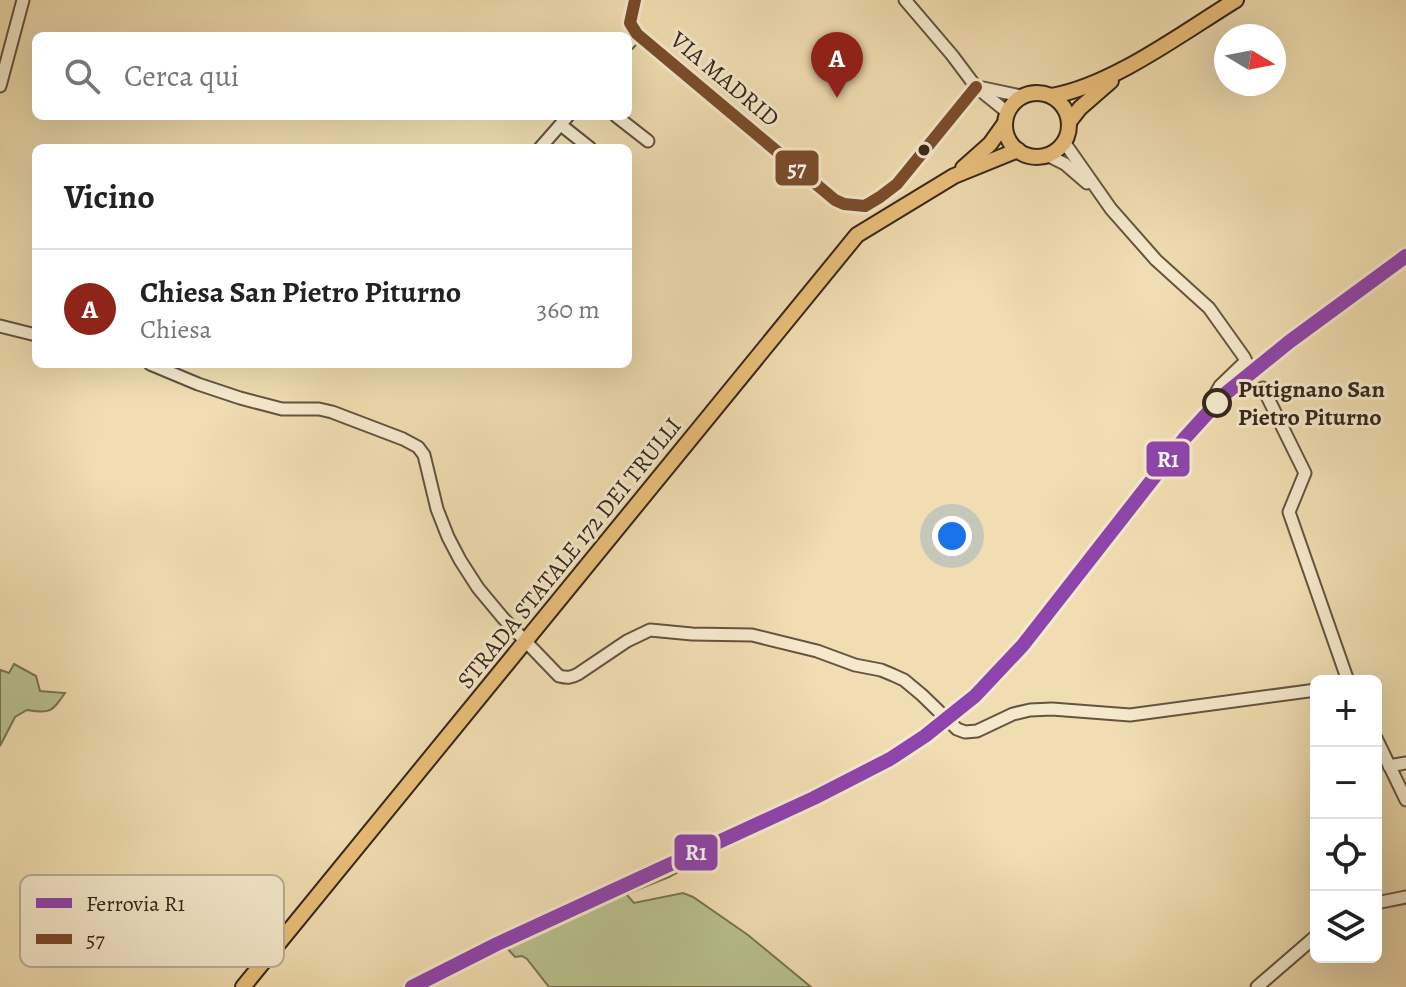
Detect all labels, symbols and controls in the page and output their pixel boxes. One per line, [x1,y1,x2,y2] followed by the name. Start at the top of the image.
[663,23,786,134] street label: VIA MADRID
[1214,24,1286,96] north arrow
[32,32,632,120] search box
[811,32,863,98] pin: A
[60,54,104,98] icon: search
[124,56,239,96] text: Cerca qui
[916,142,932,158] unlabelled marker
[774,149,820,187] line badge: 57
[788,154,807,184] text: 57
[64,173,155,220] text: Vicino
[140,272,461,312] text: Chiesa San Pietro Piturno
[82,292,98,327] text: A
[537,292,600,327] text: 360 m
[140,312,212,347] text: Chiesa
[1238,373,1385,433] place label: Putignano San Pietro Piturno
[1203,389,1231,417] marker: Putignano San Pietro Piturno
[449,411,689,695] street label: STRADA STATALE 172 DEI TRULLI
[1145,440,1191,478] line badge: R1
[1157,445,1179,475] text: R1
[932,516,972,556] your location
[1310,675,1382,963] map controls
[1310,675,1382,747] button: +
[1310,747,1382,819] button: −
[1310,819,1382,891] button: locate
[673,833,719,872] line badge: R1
[685,838,707,868] text: R1
[20,875,284,967] legend
[86,889,185,919] text: Ferrovia R1
[1310,891,1382,963] button: layers
[86,925,105,955] text: 57

